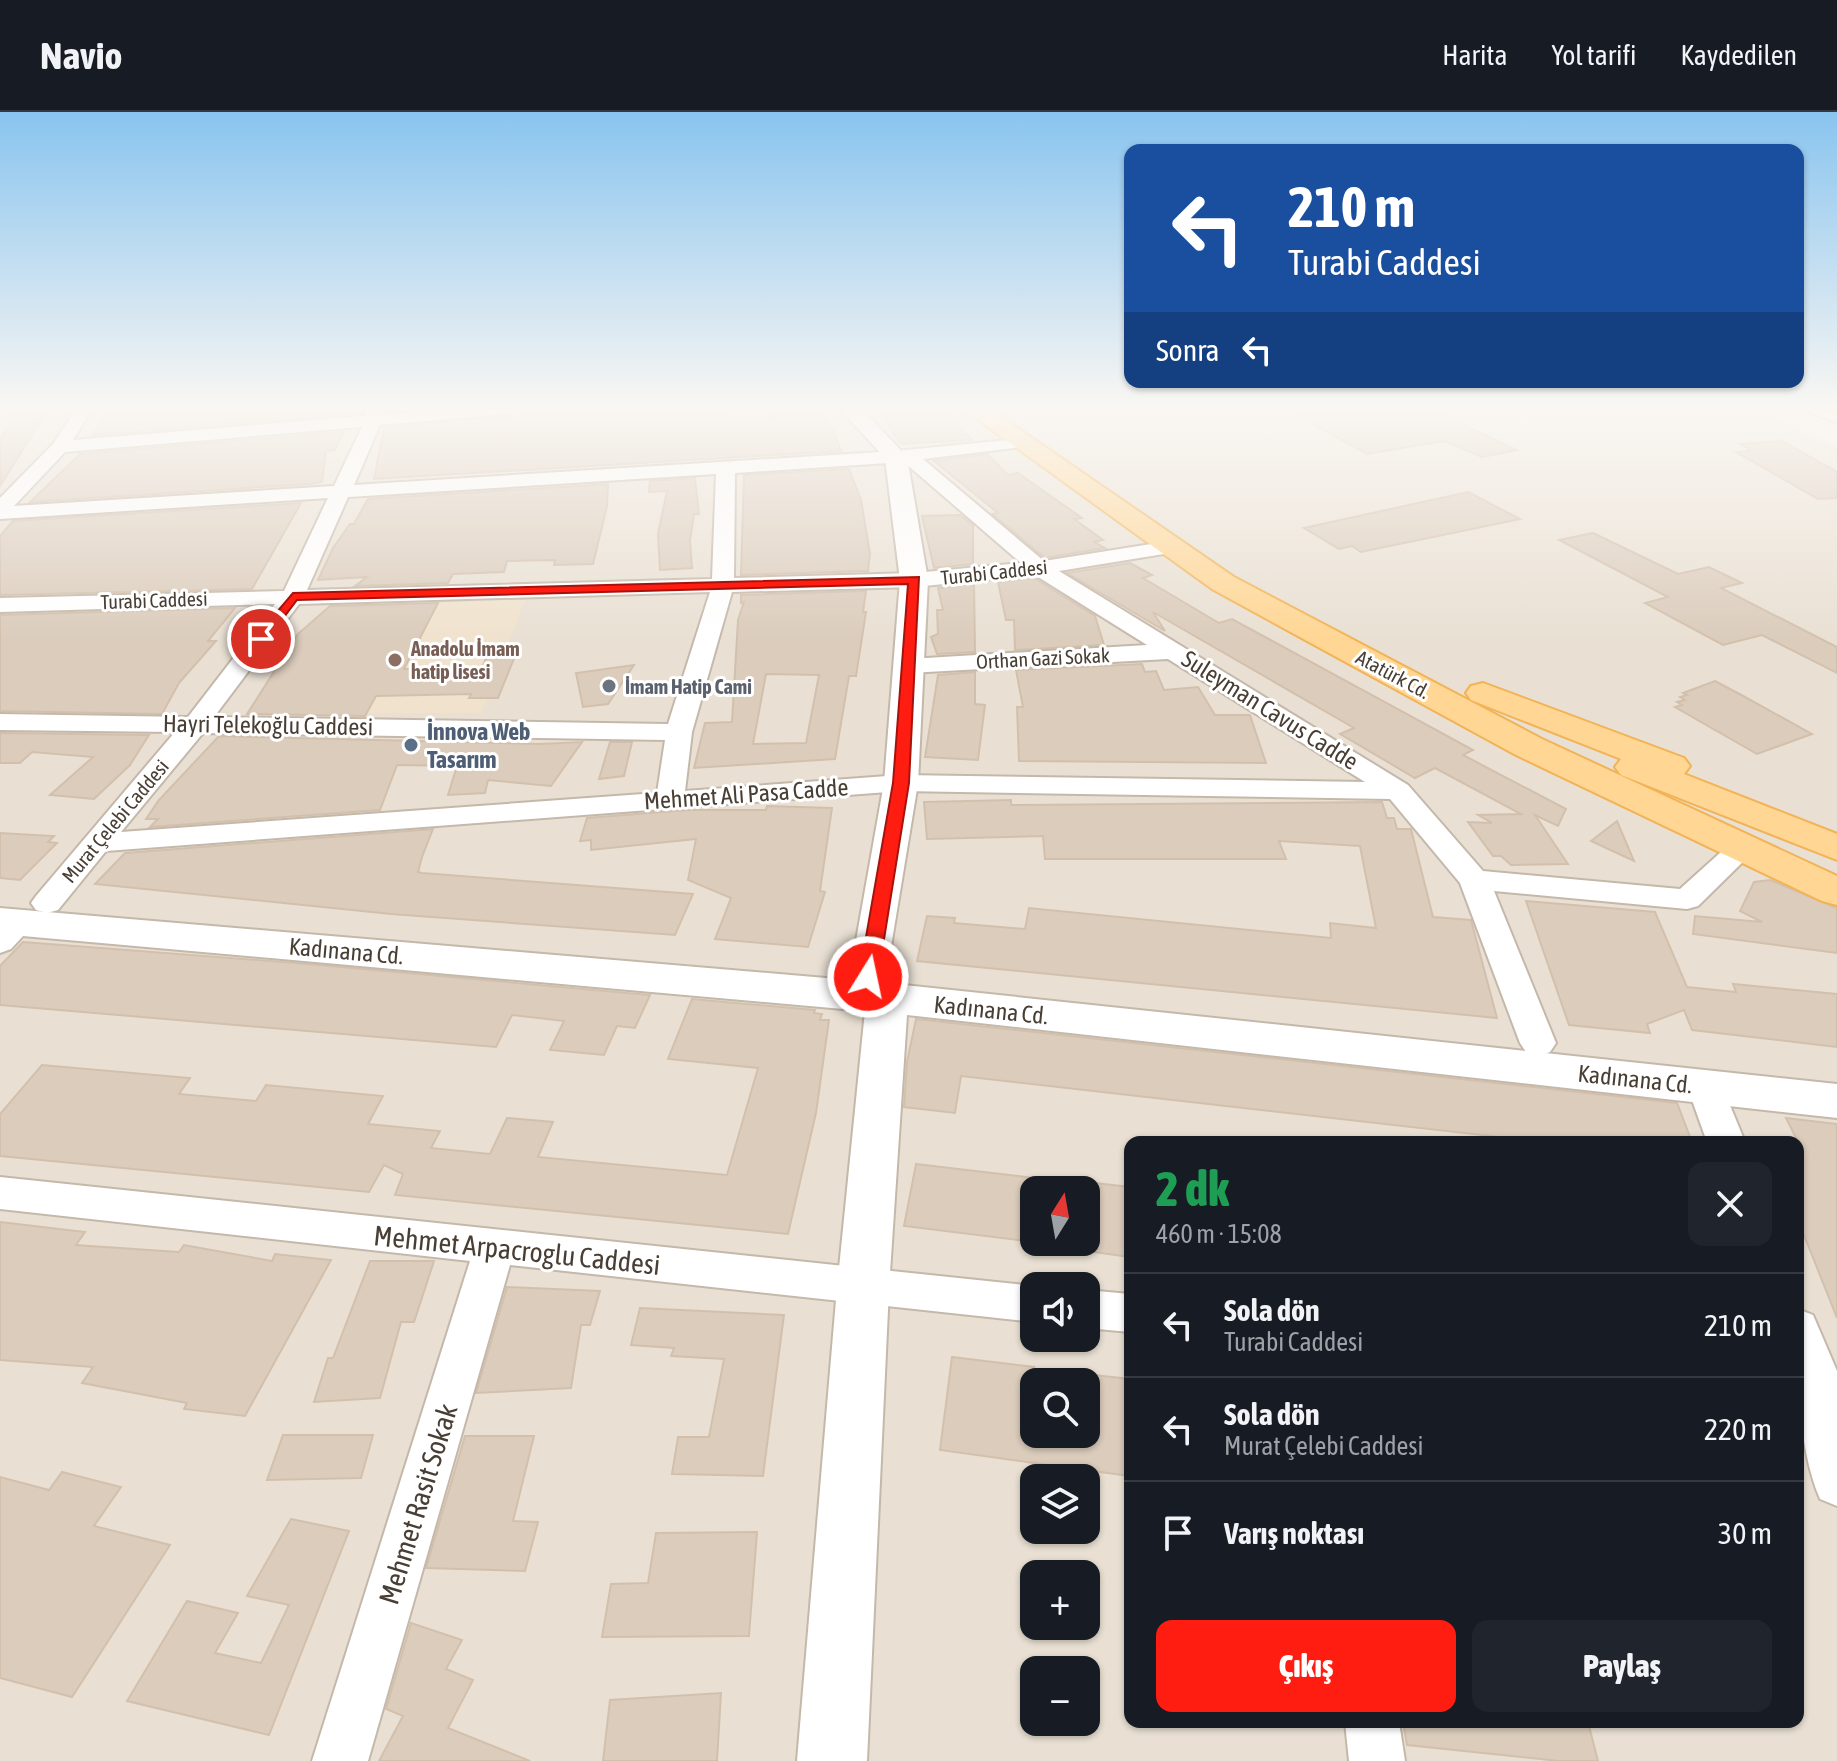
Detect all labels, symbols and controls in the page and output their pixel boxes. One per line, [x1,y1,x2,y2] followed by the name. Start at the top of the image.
[40,34,122,77] text: Navio
[1442,39,1507,71] text: Harita
[1551,39,1637,71] text: Yol tarifi
[1681,39,1797,71] text: Kaydedilen
[1288,175,1415,239] text: 210 m
[1156,176,1260,280] icon: left
[1288,241,1481,283] text: Turabi Caddesi
[1235,328,1279,372] icon: left
[1156,333,1219,367] text: Sonra
[940,555,1048,589] street label: Turabi Caddesi
[100,587,208,613] street label: Turabi Caddesi
[227,605,295,673] pin
[239,617,283,661] icon: arrive
[410,637,520,683] place label: Anadolu İmam hatip lisesi
[976,643,1111,673] street label: Orthan Gazi Sokak
[1177,645,1363,775] street label: Suleyman Cavus Cadde
[1352,645,1434,703] street label: Atatürk Cd.
[386,651,404,669] marker: Anadolu İmam hatip lisesi
[625,675,752,698] place label: İmam Hatip Cami
[600,677,618,695] marker: İmam Hatip Cami
[163,710,373,740] street label: Hayri Telekoğlu Caddesi
[427,718,531,773] place label: İnnova Web Tasarım
[402,736,420,754] marker: İnnova Web Tasarım
[57,755,173,887] street label: Murat Çelebi Caddesi
[643,773,849,815] street label: Mehmet Ali Pasa Cadde
[288,933,404,969] street label: Kadınana Cd.
[826,935,910,1019] position arrow
[933,991,1049,1029] street label: Kadınana Cd.
[1577,1060,1693,1098] street label: Kadınana Cd.
[1156,1161,1229,1216] text: 2 dk
[1688,1162,1772,1246] button: close
[1020,1176,1100,1256] north arrow
[1020,1176,1100,1736] map controls
[372,1219,662,1281] street label: Mehmet Arpacroglu Caddesi
[1156,1219,1282,1249] text: 460 m · 15:08
[1020,1272,1100,1352] button: sound
[1224,1293,1320,1327] text: Sola dön
[1156,1303,1200,1347] icon: left
[1704,1308,1772,1342] text: 210 m
[1224,1327,1363,1357] text: Turabi Caddesi
[1020,1368,1100,1448] button: search
[1224,1397,1320,1431] text: Sola dön
[372,1400,464,1608] street label: Mehmet Rasit Sokak
[1156,1407,1200,1451] icon: left
[1704,1412,1772,1446] text: 220 m
[1224,1431,1423,1461] text: Murat Çelebi Caddesi
[1020,1464,1100,1544] button: layers
[1156,1511,1200,1555] icon: arrive
[1224,1516,1364,1550] text: Varış noktası
[1718,1516,1772,1550] text: 30 m
[1020,1560,1100,1640] button: +
[1156,1620,1456,1712] button: Çıkış
[1472,1620,1772,1712] button: Paylaş
[1020,1656,1100,1736] button: −

